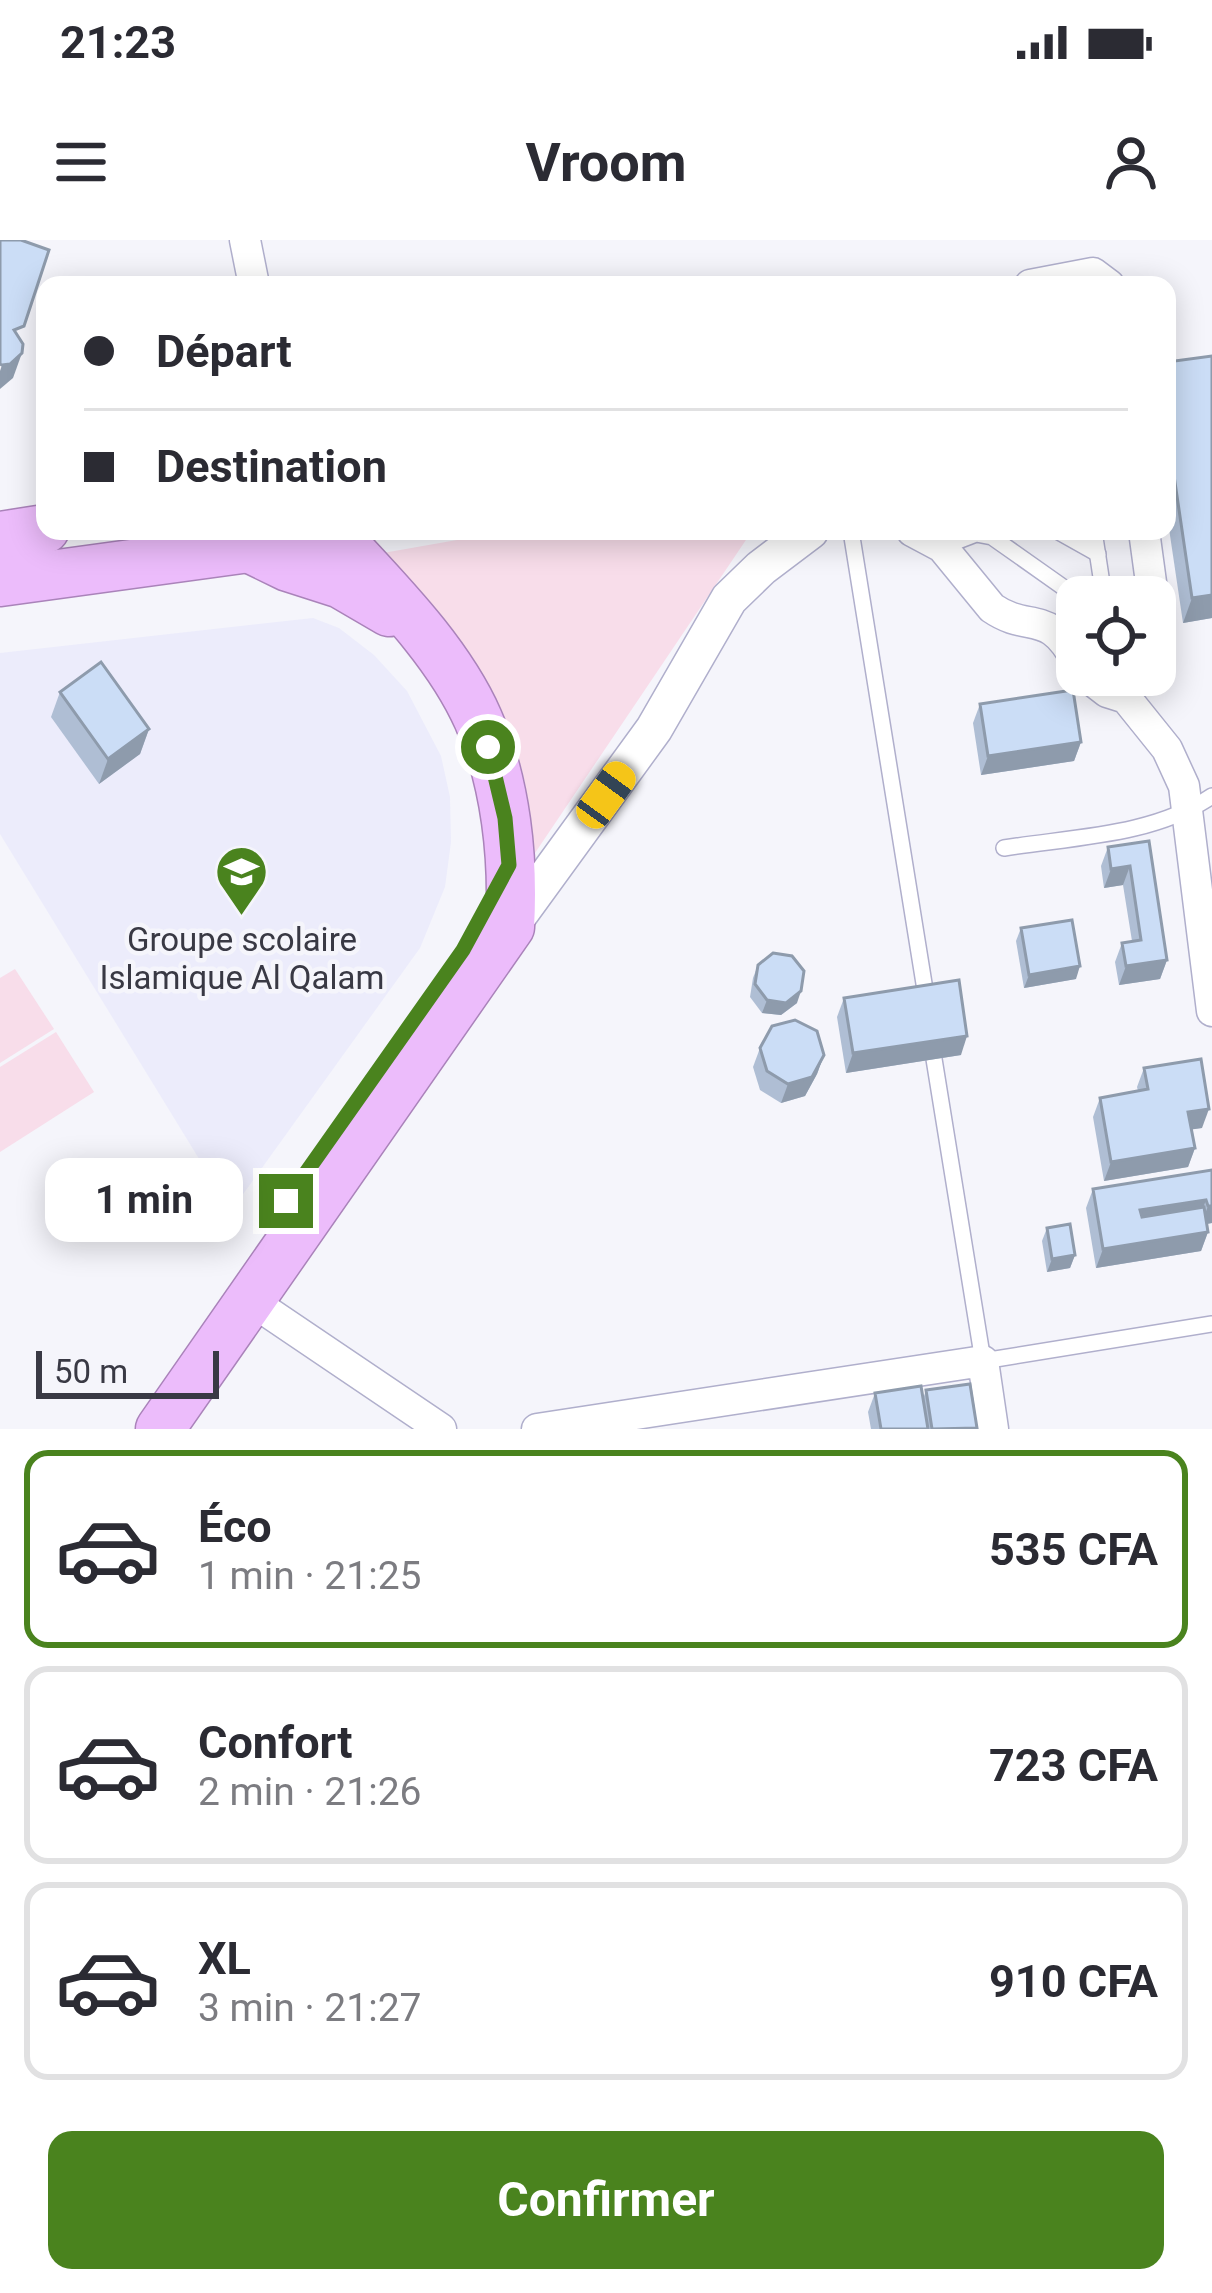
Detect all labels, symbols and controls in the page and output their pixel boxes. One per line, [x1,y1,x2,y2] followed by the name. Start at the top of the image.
[60,16,176,69] text: 21:23
[48,129,114,195] icon: menu
[1098,129,1164,195] icon: person
[525,131,687,194] text: Vroom
[156,325,292,378] text: Départ
[156,440,387,493] text: Destination
[1056,576,1176,696] map controls
[1056,576,1176,696] button: locate
[461,720,515,774] route start
[570,755,642,835] car
[214,844,270,918] school or university icon: Groupe scolaire Islamique Al Qalam
[100,920,384,997] place label: Groupe scolaire Islamique Al Qalam
[46,1159,244,1243] callout: 1 min
[259,1174,313,1228] route end
[95,1177,193,1223] text: 1 min
[36,1345,219,1398] scale bar
[54,1352,128,1391] text: 50 m
[54,1495,162,1603] icon: car
[198,1500,272,1553] text: Éco
[989,1523,1158,1576] text: 535 CFA
[198,1553,421,1599] text: 1 min · 21:25
[54,1711,162,1819] icon: car
[198,1716,352,1769] text: Confort
[989,1739,1158,1792] text: 723 CFA
[198,1769,421,1815] text: 2 min · 21:26
[54,1927,162,2035] icon: car
[198,1932,251,1985] text: XL
[989,1955,1158,2008] text: 910 CFA
[198,1985,421,2031] text: 3 min · 21:27
[48,2131,1164,2269] button: Confirmer

